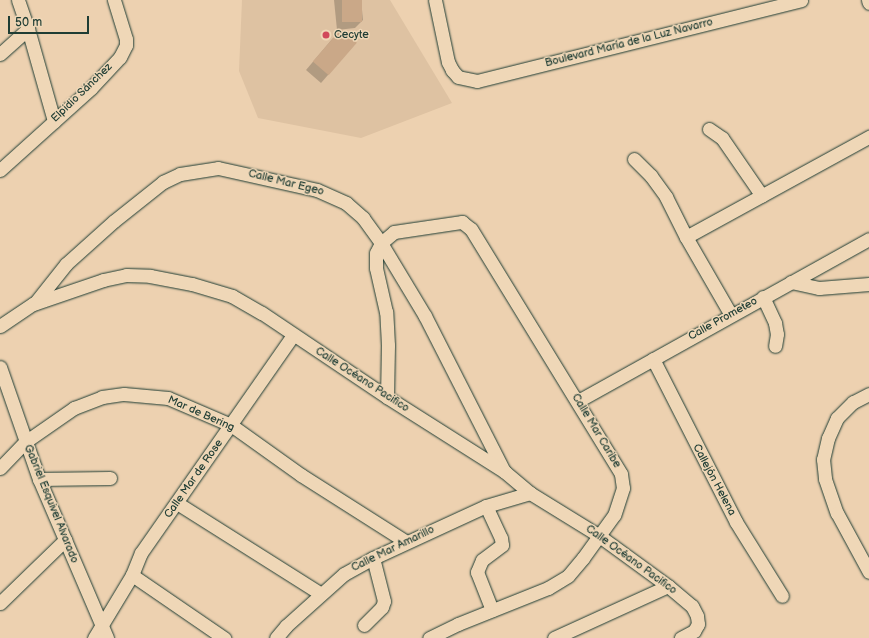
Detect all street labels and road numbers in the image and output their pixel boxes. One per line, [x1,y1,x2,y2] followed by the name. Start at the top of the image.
[544,16,714,70] street label: Boulevard María de la Luz Navarro
[49,61,115,125] street label: Elpidio Sánchez
[247,167,325,199] street label: Calle Mar Egeo
[686,295,760,343] street label: Calle Prometeo
[313,345,411,415] street label: Calle Océano Pacifico
[569,391,623,471] street label: Calle Mar Caribe
[166,393,236,435] street label: Mar de Bering
[162,437,226,521] street label: Calle Mar de Rose
[690,442,738,518] street label: Callejón Helena
[21,443,81,565] street label: Gabriel Esquivel Alvarado
[349,523,437,575] street label: Calle Mar Amarillo
[583,523,679,597] street label: Calle Océano Pacifico

